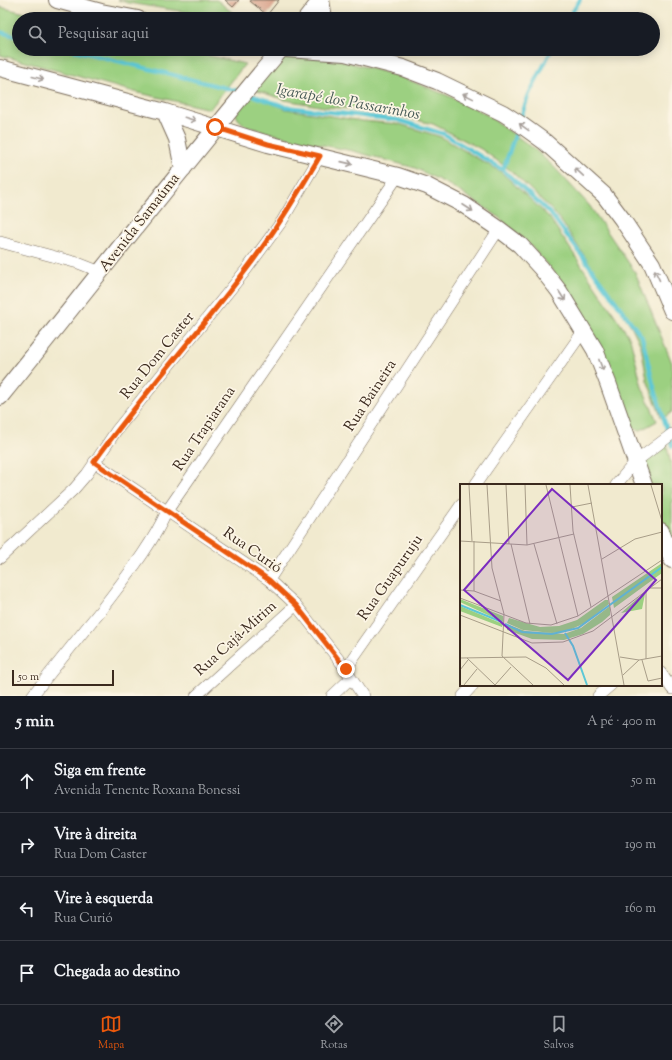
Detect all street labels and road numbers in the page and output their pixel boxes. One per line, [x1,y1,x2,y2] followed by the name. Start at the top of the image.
[95,169,185,277] street label: Avenida Samaúma
[116,307,200,404] street label: Rua Dom Caster
[340,356,402,436] street label: Rua Baineira
[169,382,241,476] street label: Rua Trapiarana
[218,523,286,579] street label: Rua Curió
[353,530,429,625] street label: Rua Guapuruju
[190,596,282,682] street label: Rua Cajá-Mirim

